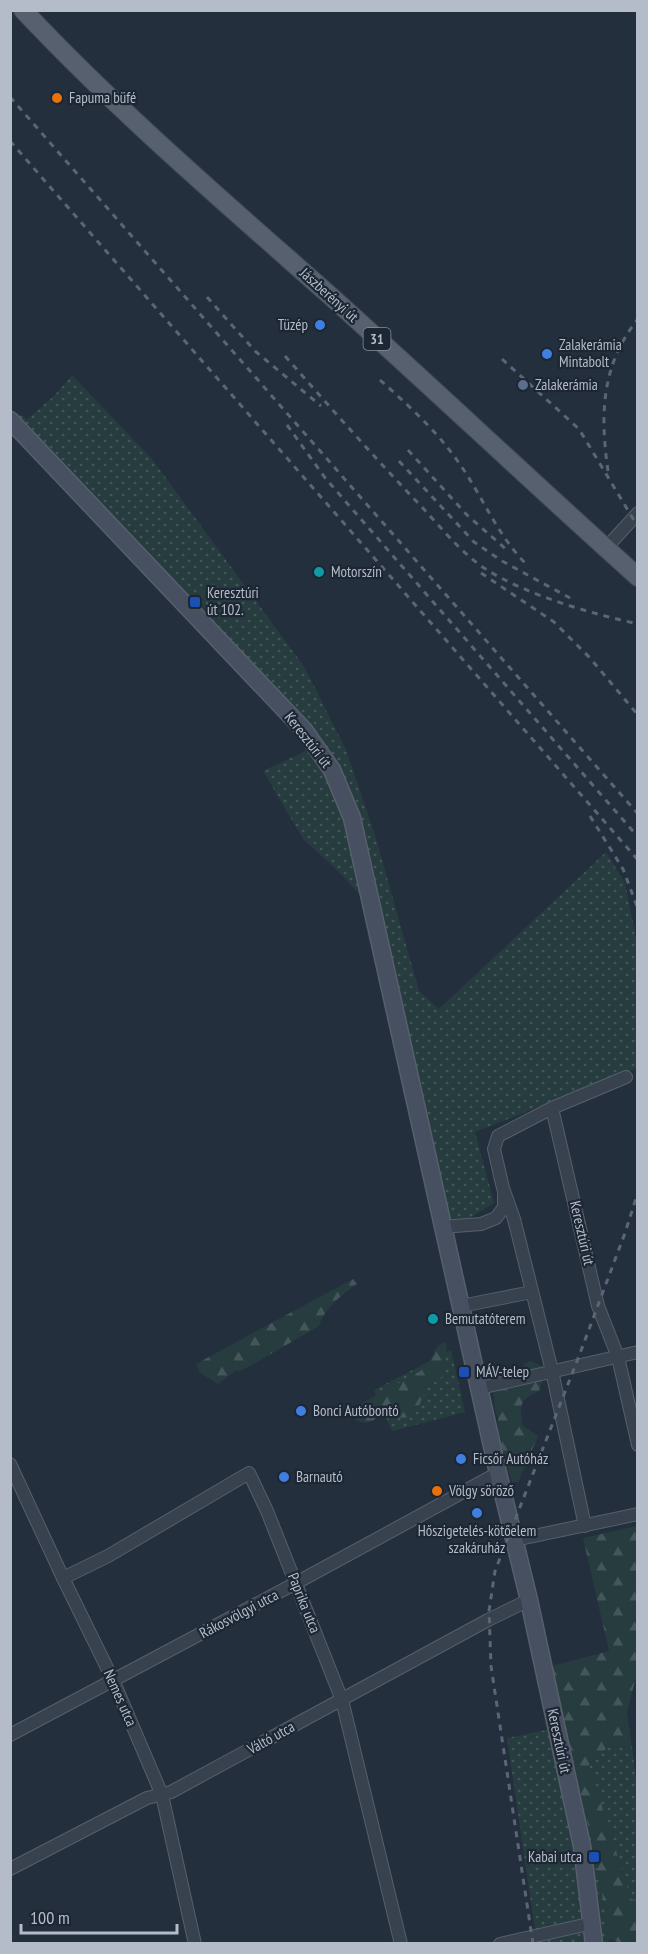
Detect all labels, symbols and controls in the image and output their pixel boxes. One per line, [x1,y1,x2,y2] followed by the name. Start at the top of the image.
[69,88,136,107] place label: Fapuma büfé
[50,91,64,105] marker: Fapuma büfé
[295,263,363,326] street label: Jászberényi út
[278,315,308,334] place label: Tüzép
[313,318,327,332] marker: Tüzép
[364,328,391,350] road number: 31
[559,335,622,371] place label: Zalakerámia Mintabolt
[540,347,554,361] marker: Zalakerámia Mintabolt
[535,375,598,394] place label: Zalakerámia
[516,378,530,392] marker: Zalakerámia
[331,562,382,581] place label: Motorszín
[312,565,326,579] marker: Motorszín
[207,583,259,619] place label: Keresztúri út 102.
[188,595,202,609] marker: Keresztúri út 102.
[281,708,336,771] street label: Keresztúri út
[566,1199,599,1267] street label: Keresztúri út
[445,1309,525,1328] place label: Bemutatóterem
[426,1312,440,1326] marker: Bemutatóterem
[476,1362,529,1381] place label: MÁV-telep
[457,1365,471,1379] marker: MÁV-telep
[313,1401,399,1420] place label: Bonci Autóbontó
[294,1404,308,1418] marker: Bonci Autóbontó
[473,1449,548,1468] place label: Ficsőr Autóház
[454,1452,468,1466] marker: Ficsőr Autóház
[296,1467,343,1486] place label: Barnautó
[277,1470,291,1484] marker: Barnautó
[448,1481,514,1500] place label: Völgy söröző
[430,1484,444,1498] marker: Völgy söröző
[470,1506,484,1520] marker: Hőszigetelés-kötőelem szakáruház
[418,1521,536,1557] place label: Hőszigetelés-kötőelem szakáruház
[284,1570,325,1636] street label: Paprika utca
[196,1585,281,1642] street label: Rákosvölgyi utca
[100,1666,141,1729] street label: Nemes utca
[543,1707,576,1775] street label: Keresztúri út
[243,1717,298,1759] street label: Váltó utca
[528,1847,582,1866] place label: Kabai utca
[587,1850,601,1864] marker: Kabai utca
[21,1897,177,1935] scale bar
[30,1906,70,1929] text: 100 m

